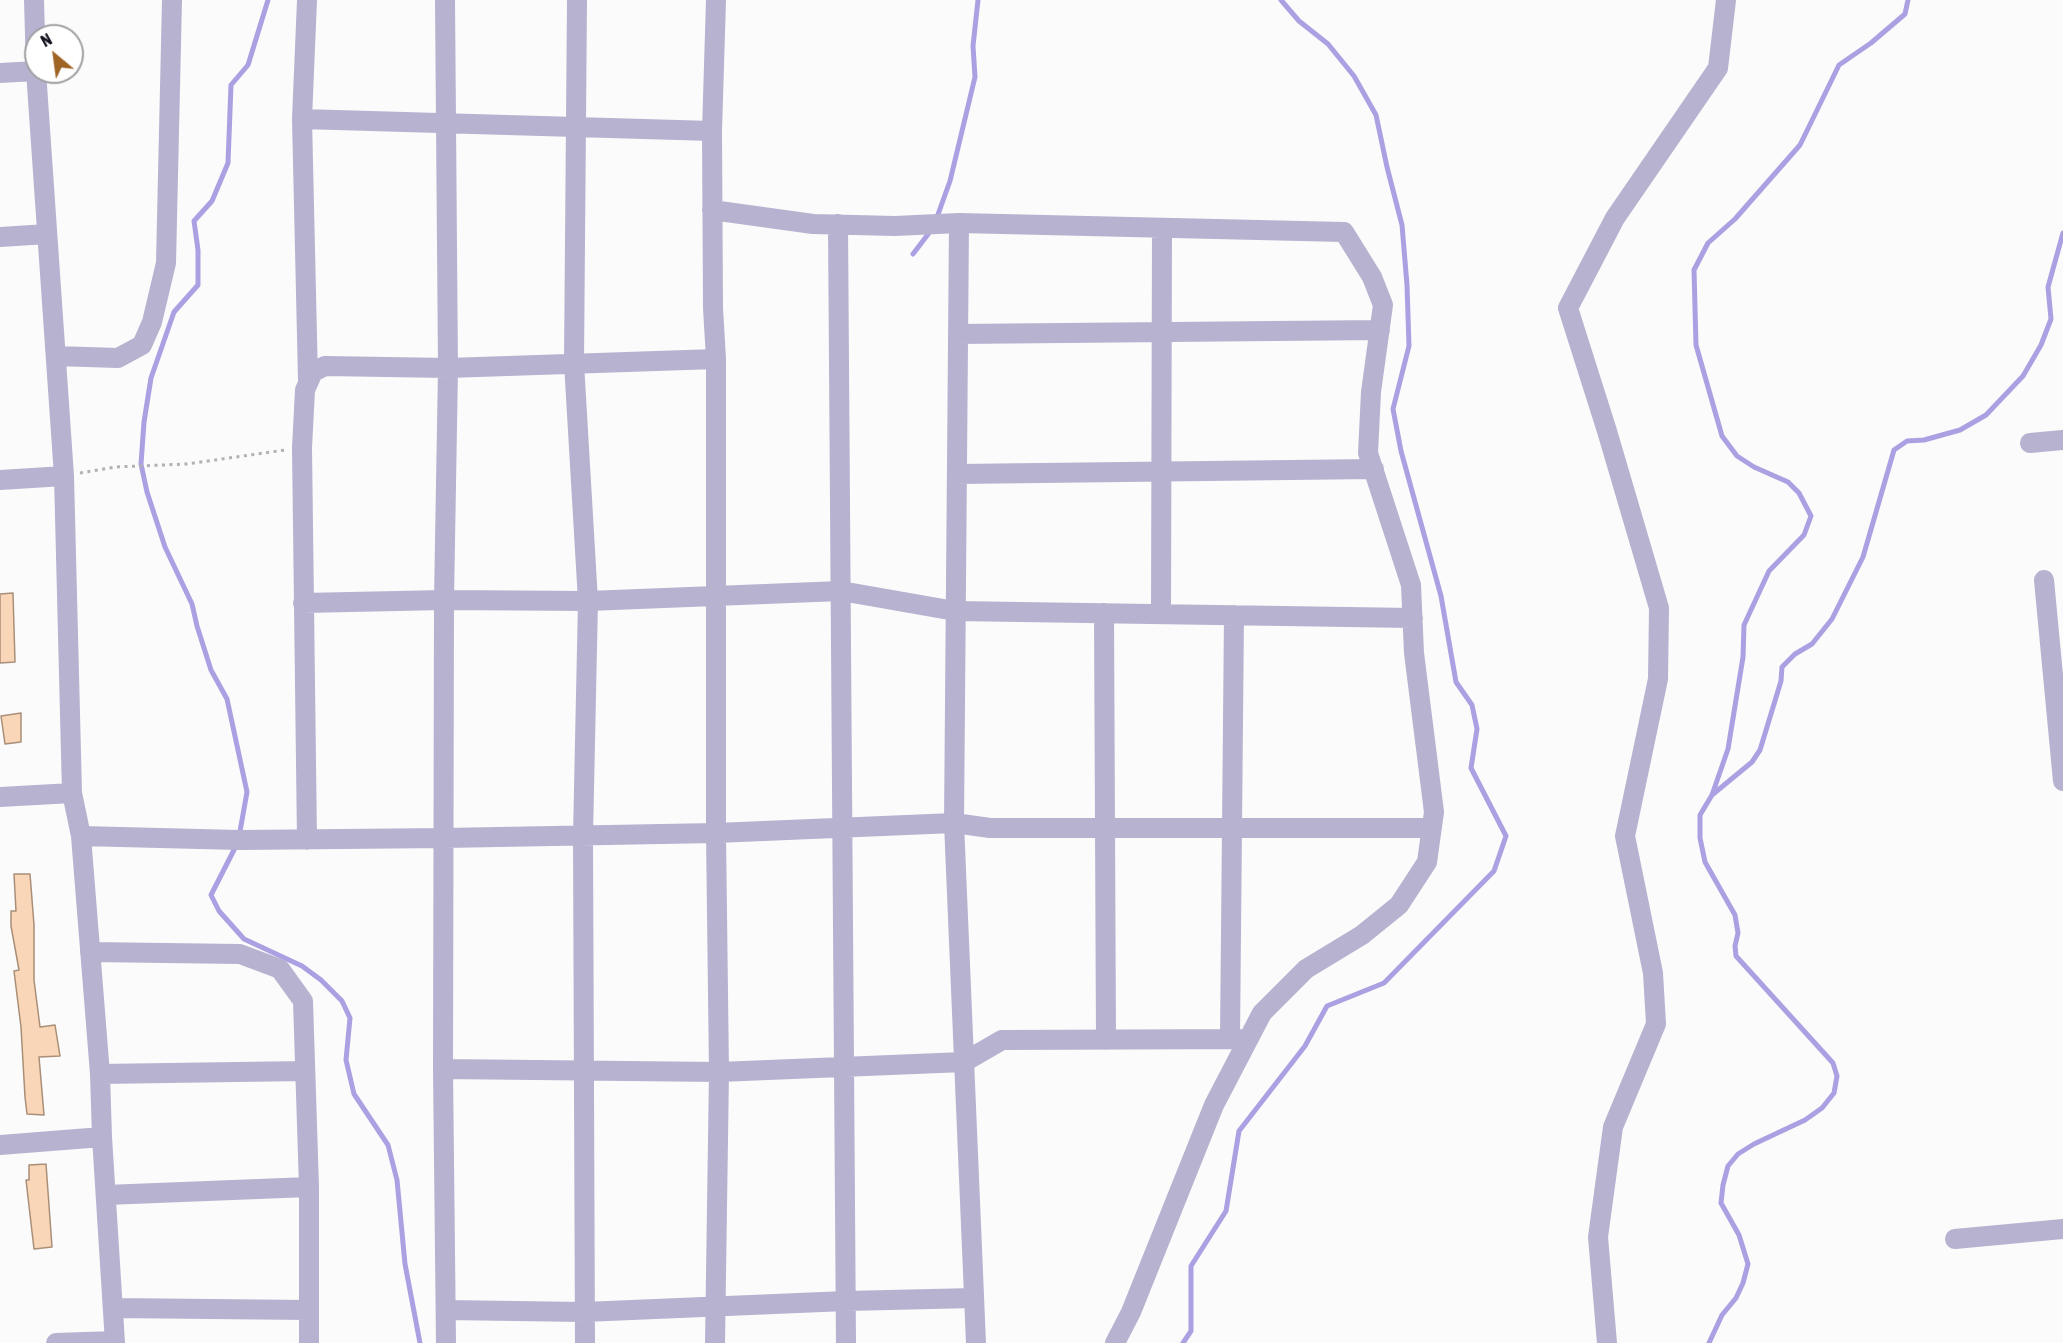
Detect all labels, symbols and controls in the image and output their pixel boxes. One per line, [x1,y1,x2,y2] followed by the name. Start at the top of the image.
[24,24,84,84] north arrow
[38,30,55,50] text: N

